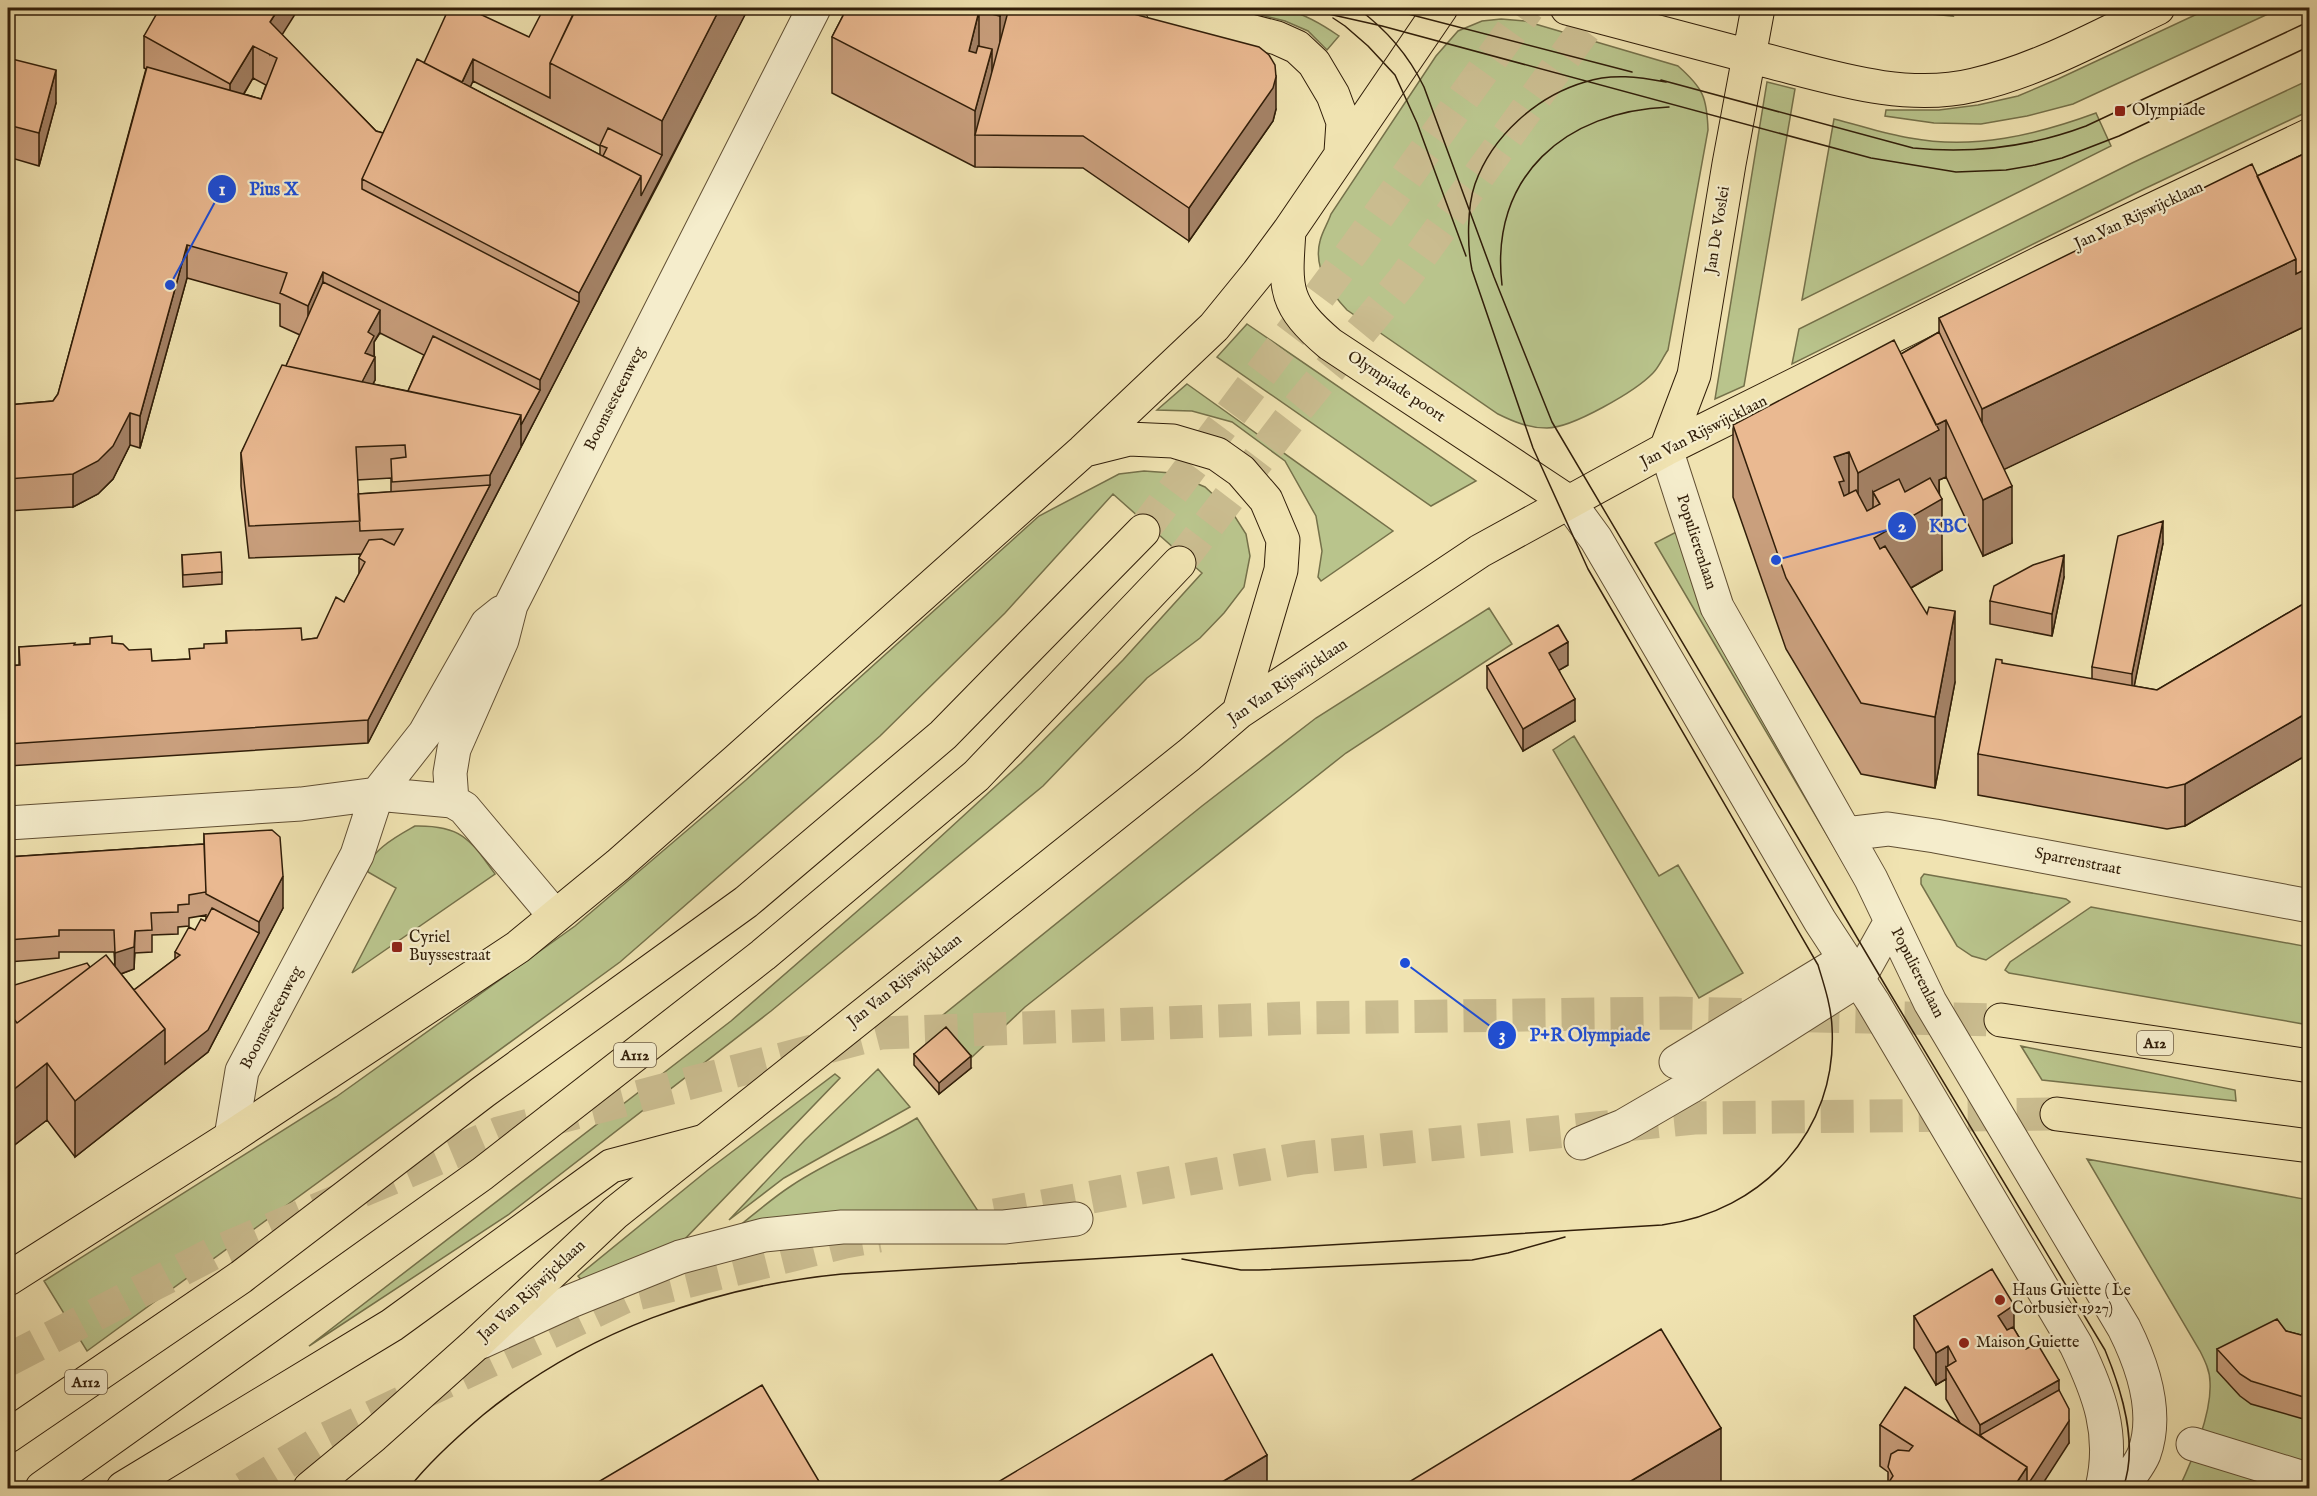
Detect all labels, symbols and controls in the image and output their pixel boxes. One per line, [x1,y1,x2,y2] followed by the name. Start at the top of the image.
[2132,101,2205,121] place label: Olympiade
[2113,104,2127,118] marker: Olympiade
[207,171,310,207] callout: Pius X
[2070,177,2207,255] street label: Jan Van Rijswijcklaan
[219,179,226,202] text: 1
[249,179,299,202] text: Pius X
[1701,185,1735,277] street label: Jan De Voslei
[580,343,650,454] street label: Boomsesteenweg
[1343,347,1449,427] street label: Olympiade poort
[1635,391,1771,474] street label: Jan Van Rijswijcklaan
[1671,492,1721,593] street label: Populierenlaan
[1887,508,1979,544] callout: KBC
[1898,516,1907,539] text: 2
[1929,516,1967,539] text: KBC
[1223,634,1352,731] street label: Jan Van Rijswijcklaan
[2033,844,2123,880] street label: Sparrenstraat
[1886,924,1949,1022] street label: Populierenlaan
[409,928,491,966] place label: Cyriel Buyssestraat
[842,930,967,1033] street label: Jan Van Rijswijcklaan
[390,940,404,954] marker: Cyriel Buyssestraat
[236,963,308,1073] street label: Boomsesteenweg
[1487,1017,1662,1053] callout: P+R Olympiade
[1499,1025,1505,1048] text: 3
[1530,1025,1651,1048] text: P+R Olympiade
[2137,1031,2173,1055] road number: A12
[614,1043,656,1067] road number: A112
[473,1236,590,1347] street label: Jan Van Rijswijcklaan
[2012,1281,2131,1319] place label: Haus Guiette ( Le Corbusier 1927)
[1993,1293,2007,1307] marker: Haus Guiette ( Le Corbusier 1927)
[1976,1333,2079,1353] place label: Maison Guiette
[1957,1336,1971,1350] marker: Maison Guiette
[65,1370,107,1394] road number: A112

